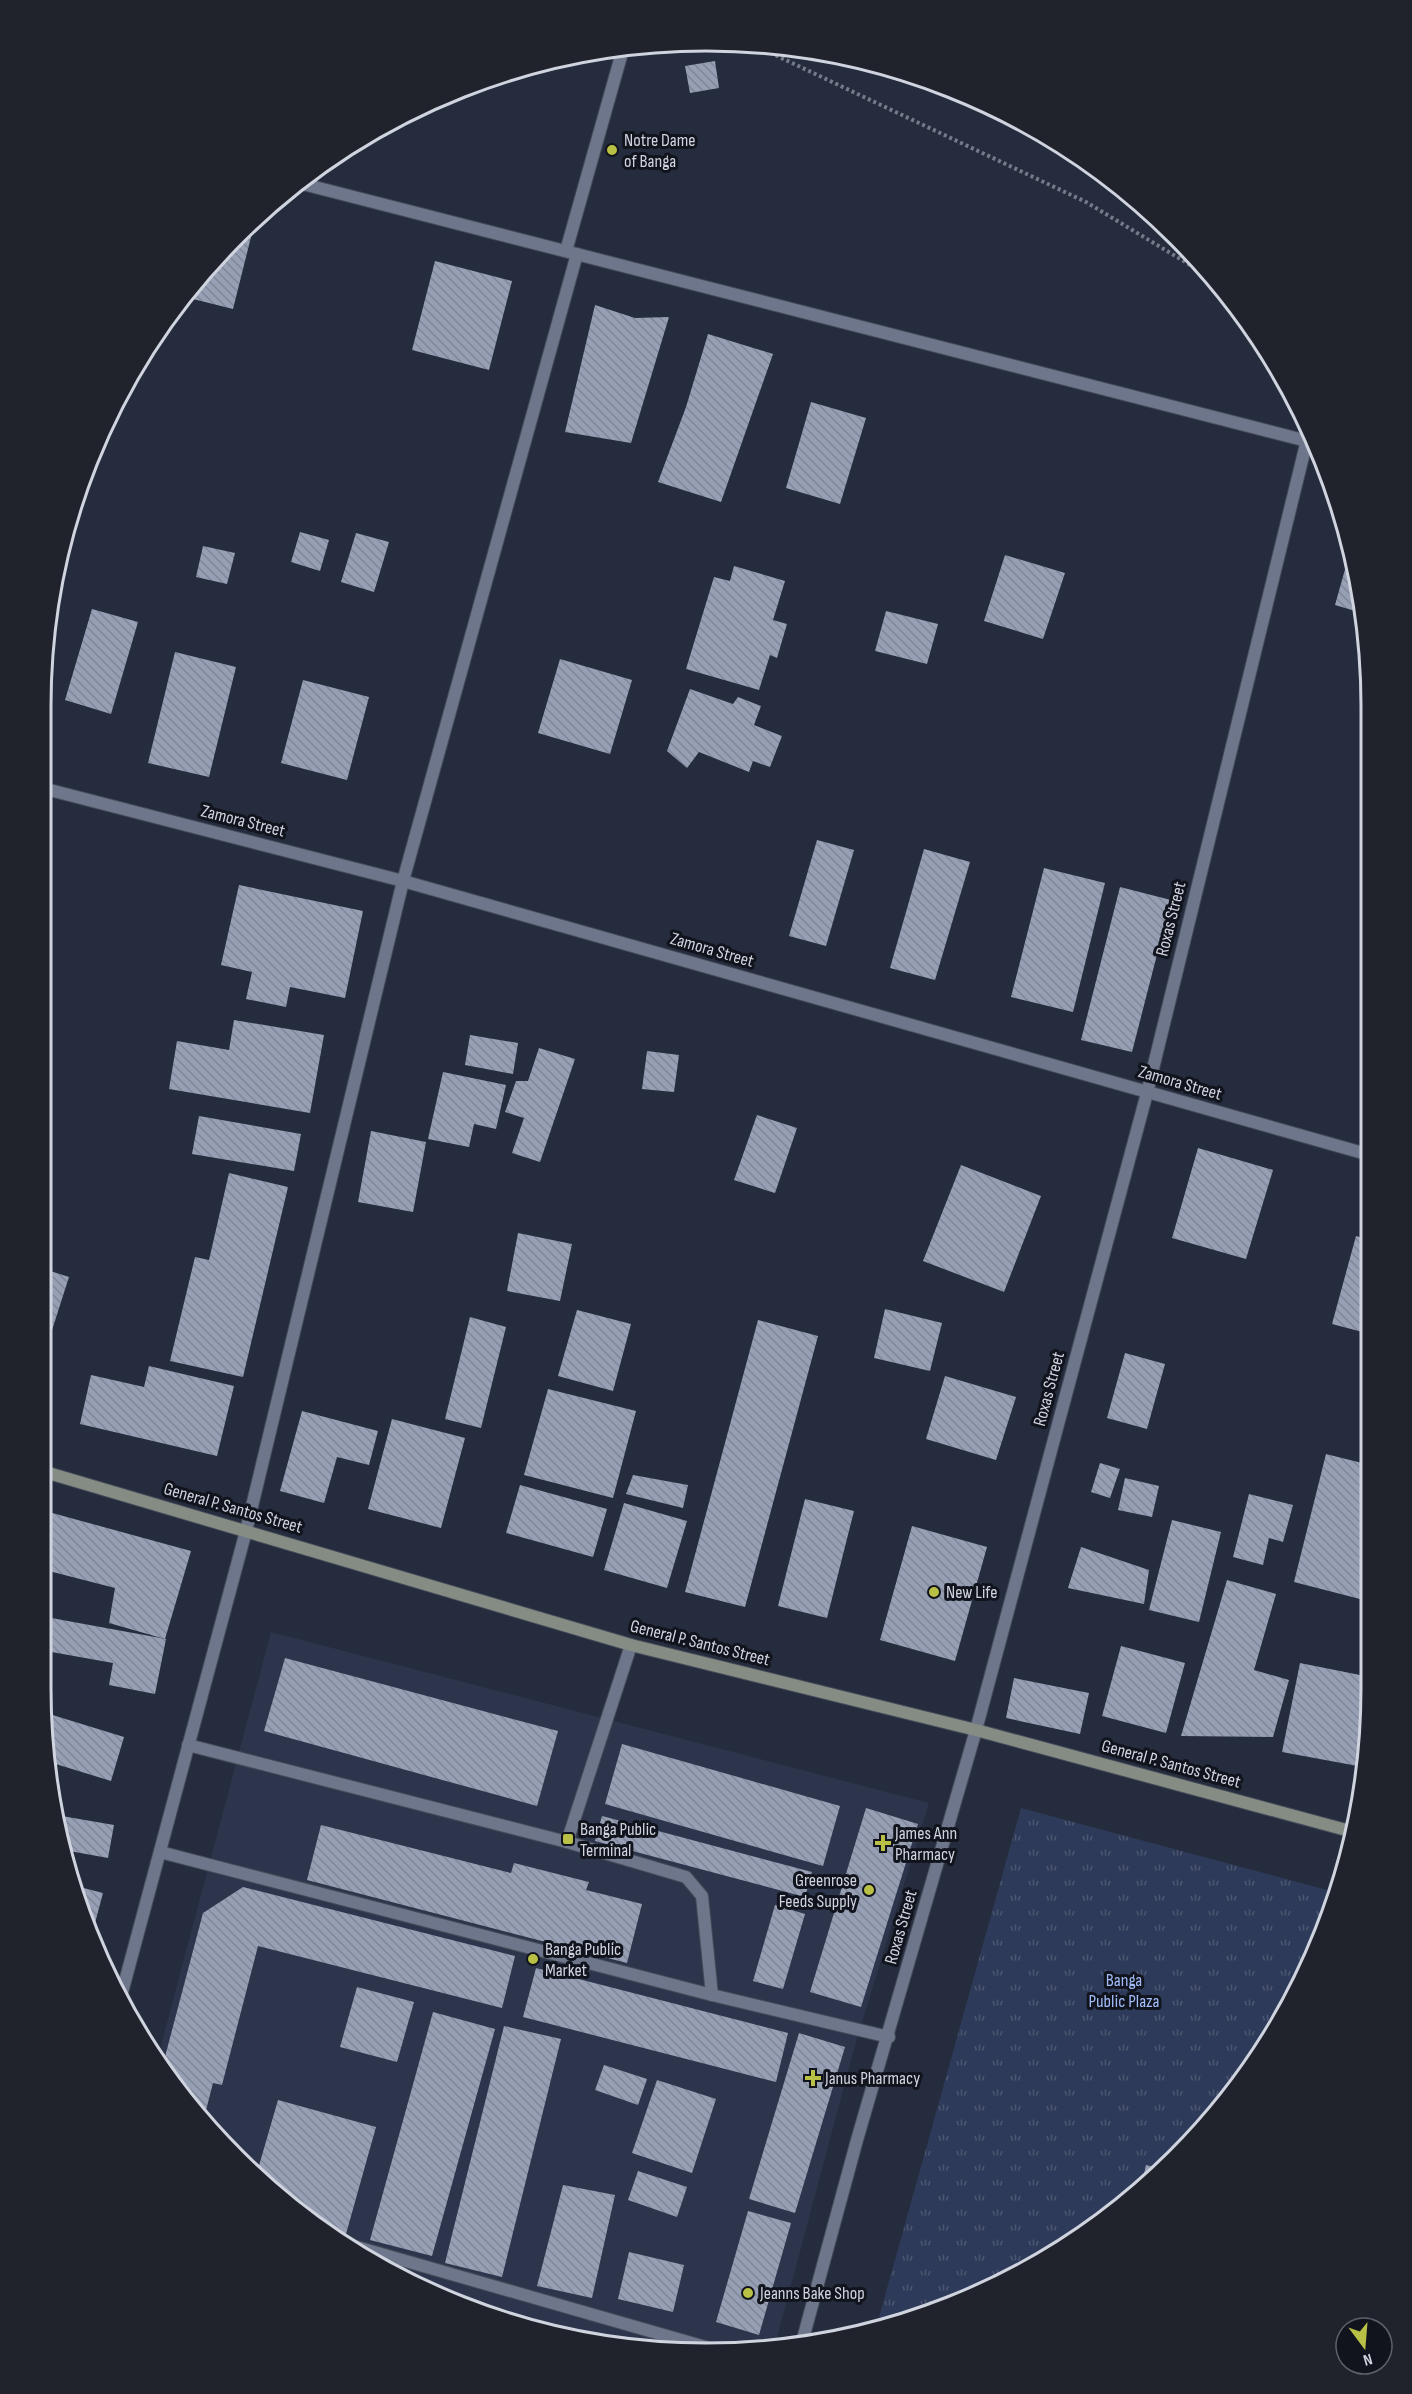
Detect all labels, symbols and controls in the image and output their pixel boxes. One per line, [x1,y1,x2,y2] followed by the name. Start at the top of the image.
[624,130,696,172] place label: Notre Dame of Banga
[605,143,619,157] marker: Notre Dame of Banga
[199,800,288,842] street label: Zamora Street
[1152,879,1191,959] street label: Roxas Street
[668,928,757,972] street label: Zamora Street
[1136,1061,1225,1105] street label: Zamora Street
[1029,1349,1069,1429] street label: Roxas Street
[161,1478,305,1538] street label: General P. Santos Street
[946,1582,997,1603] place label: New Life
[927,1585,941,1599] marker: New Life
[628,1615,772,1671] street label: General P. Santos Street
[1099,1735,1243,1793] street label: General P. Santos Street
[580,1819,656,1861] place label: Banga Public Terminal
[894,1823,957,1865] place label: James Ann Pharmacy
[561,1832,575,1846] marker: Banga Public Terminal
[876,1836,890,1850] marker: James Ann Pharmacy
[779,1870,857,1912] place label: Greenrose Feeds Supply
[862,1883,876,1897] marker: Greenrose Feeds Supply
[880,1887,922,1967] street label: Roxas Street
[545,1939,621,1981] place label: Banga Public Market
[526,1952,540,1966] marker: Banga Public Market
[1089,1970,1160,2012] park label: Banga Public Plaza
[824,2068,920,2089] place label: Janus Pharmacy
[806,2071,820,2085] marker: Janus Pharmacy
[759,2283,865,2304] place label: Jeanns Bake Shop
[741,2286,755,2300] marker: Jeanns Bake Shop
[1334,2316,1394,2376] north arrow
[1361,2349,1374,2369] text: N

